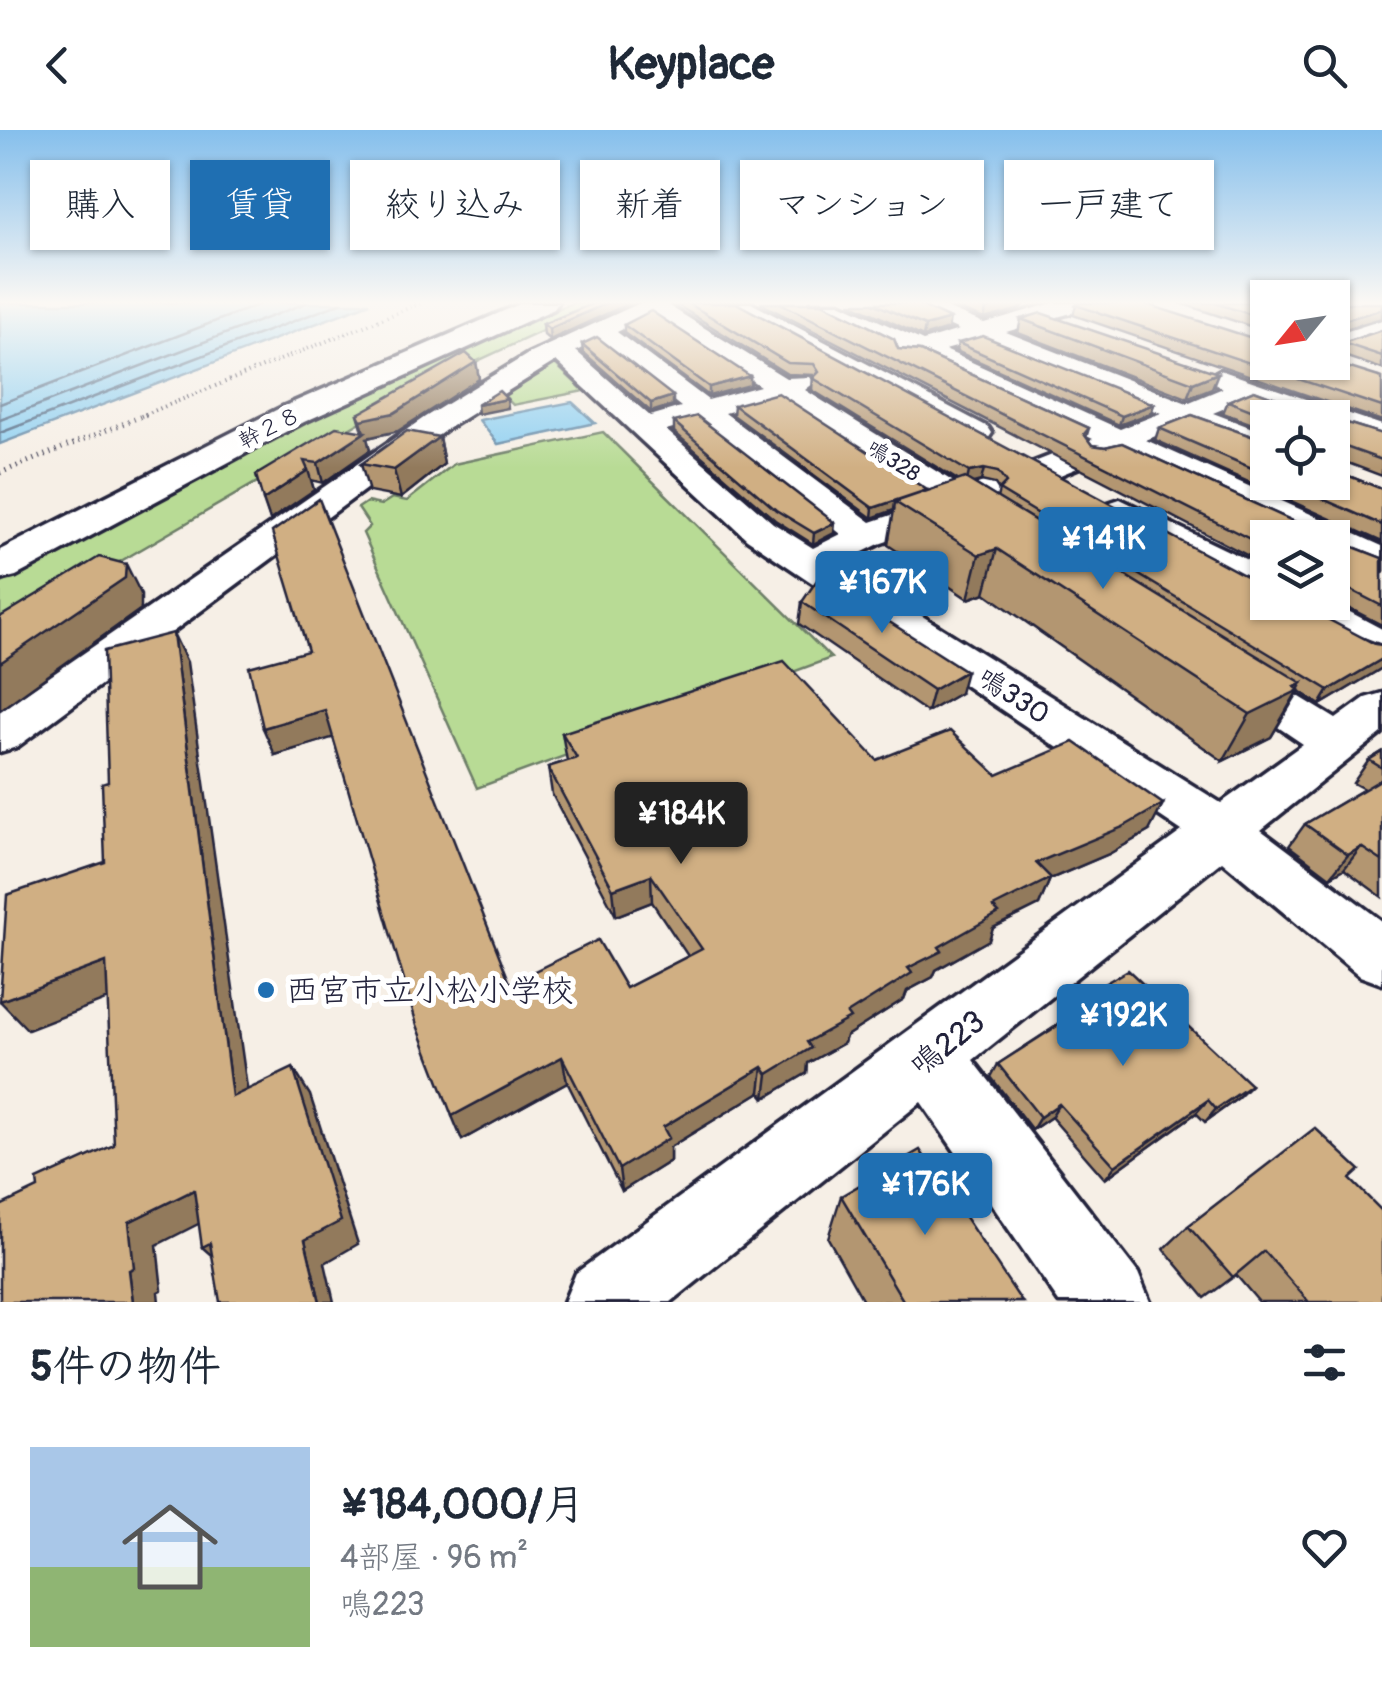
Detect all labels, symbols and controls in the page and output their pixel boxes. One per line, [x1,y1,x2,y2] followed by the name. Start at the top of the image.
[608,37,774,93] text: Keyplace
[30,38,85,93] icon: back
[1297,38,1352,93] icon: search
[30,160,170,250] chip: 購入
[190,160,330,250] chip: 賃貸
[350,160,560,250] chip: 絞り込み
[580,160,720,250] chip: 新着
[740,160,984,250] chip: マンション
[1004,160,1214,250] chip: 一戸建て
[1250,280,1350,380] north arrow
[1250,280,1350,620] map controls
[234,400,305,455] street label: 幹２８
[1250,400,1350,500] button: locate
[862,434,925,488] street label: 鳴328
[1033,507,1173,592] pin: ¥141K
[1060,519,1146,559] text: ¥141K
[1250,520,1350,620] button: layers
[812,551,952,636] pin: ¥167K
[837,563,927,603] text: ¥167K
[971,660,1056,732] street label: 鳴330
[611,782,751,867] pin: ¥184K
[637,794,725,834] text: ¥184K
[286,971,574,1011] place label: 西宮市立小松小学校
[255,979,277,1001] marker: 西宮市立小松小学校
[1053,984,1193,1069] pin: ¥192K
[1079,996,1167,1036] text: ¥192K
[902,1002,993,1086] street label: 鳴223
[855,1153,995,1238] pin: ¥176K
[880,1165,970,1205] text: ¥176K
[1297,1335,1352,1390] icon: filters
[30,1341,221,1393] text: 5件の物件
[340,1479,585,1531] text: ¥184,000/月
[110,1487,230,1607] icon: home
[1297,1520,1352,1575] icon: heart
[340,1538,528,1578] text: 4部屋 · 96 m²
[340,1585,425,1625] text: 鳴223

